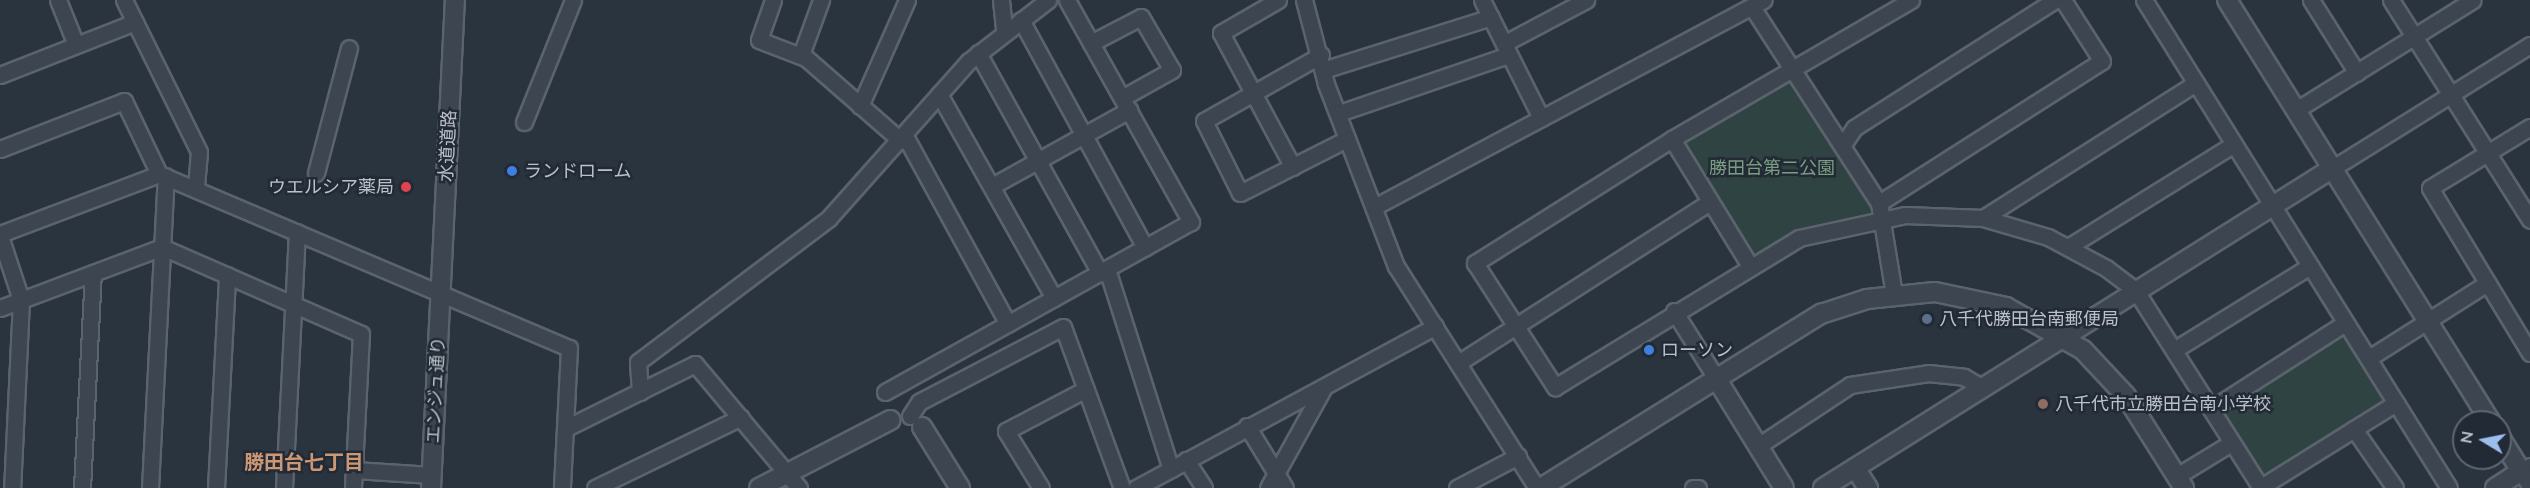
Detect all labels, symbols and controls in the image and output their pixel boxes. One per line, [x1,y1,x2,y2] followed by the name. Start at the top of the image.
[435,109,461,183] street label: 水道道路
[1709,157,1835,179] park label: 勝田台第二公園
[524,160,632,182] place label: ランドローム
[505,164,519,178] marker: ランドローム
[268,176,394,198] place label: ウエルシア薬局
[399,180,413,194] marker: ウエルシア薬局
[1939,308,2119,330] place label: 八千代勝田台南郵便局
[1920,312,1934,326] marker: 八千代勝田台南郵便局
[422,336,450,444] street label: エンジュ通り
[1661,339,1733,361] place label: ローソン
[1642,343,1656,357] marker: ローソン
[2055,393,2271,415] place label: 八千代市立勝田台南小学校
[2036,397,2050,411] marker: 八千代市立勝田台南小学校
[2452,410,2512,470] north arrow
[2455,430,2477,445] text: N
[244,449,364,473] district label: 勝田台七丁目

